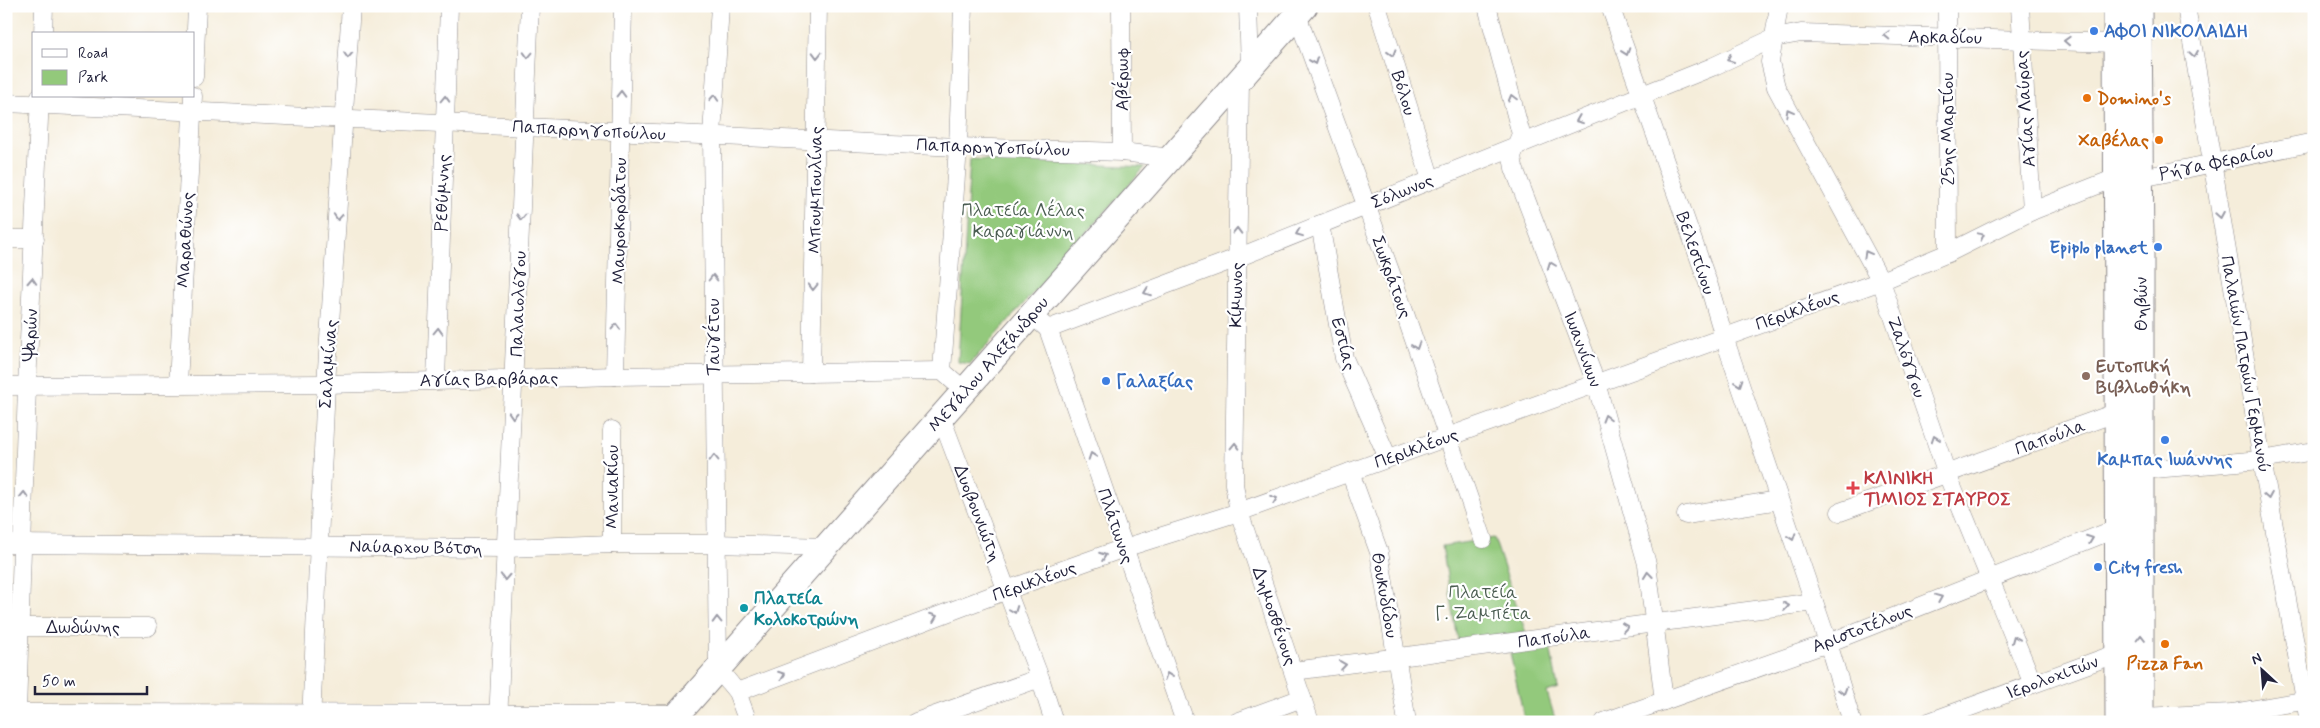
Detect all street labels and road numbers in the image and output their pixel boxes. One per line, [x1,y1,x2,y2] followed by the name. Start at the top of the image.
[1908,25,1982,51] street label: Αρκαδίου
[1110,47,1135,111] street label: Αβέρωφ
[2010,50,2042,168] street label: Αγίας Λαύρας
[1385,68,1421,119] street label: Βόλου
[1936,73,1960,185] street label: 25ης Μαρτίου
[512,115,666,147] street label: Παπαρρηγοπούλου
[803,126,829,254] street label: Μπουμπουλίνας
[916,133,1070,163] street label: Παπαρρηγοπούλου
[2157,139,2275,187] street label: Ρήγα Φεραίου
[430,154,456,232] street label: Ρεθύμνης
[607,157,633,285] street label: Μαυροκορδάτου
[1368,169,1437,215] street label: Σόλωνος
[172,191,200,289] street label: Μαραθώνος
[1670,209,1720,298] street label: Βελεστίνου
[1365,233,1417,322] street label: Σωκράτους
[505,251,533,358] street label: Παλαιολόγου
[2214,254,2276,475] street label: Παλαιών Πατρών Γερμανού
[1224,262,1250,328] street label: Κίμωνος
[2130,277,2154,331] street label: Θηβών
[1752,284,1843,337] street label: Περικλέους
[923,291,1055,438] street label: Μεγάλου Αλεξάνδρου
[701,298,726,376] street label: Ταϋγέτου
[18,308,44,363] street label: Ψαρών
[1557,308,1607,391] street label: Ιωαννίνων
[1881,313,1931,401] street label: Ζαλόγγου
[1325,315,1361,374] street label: Εστίας
[314,319,344,410] street label: Σαλαμίνας
[419,367,559,393] street label: Αγίας Βαρβάρας
[2012,414,2089,462] street label: Παπούλα
[1371,422,1462,475] street label: Περικλέους
[601,445,625,529] street label: Μανιακίου
[947,461,1007,566] street label: Δυοβουνιώτη
[1091,485,1139,567] street label: Πλάτωνος
[349,535,483,561] street label: Ναύαρχου Βότση
[1365,550,1403,640] street label: Θουκυδίδου
[989,555,1080,608] street label: Περικλέους
[1246,563,1303,669] street label: Δημοσθένους
[1808,598,1916,659] street label: Αριστοτέλους
[46,616,120,640] street label: Δωδώνης
[1516,621,1592,655] street label: Παπούλα
[2003,650,2102,706] street label: Ιερολοχιτών

